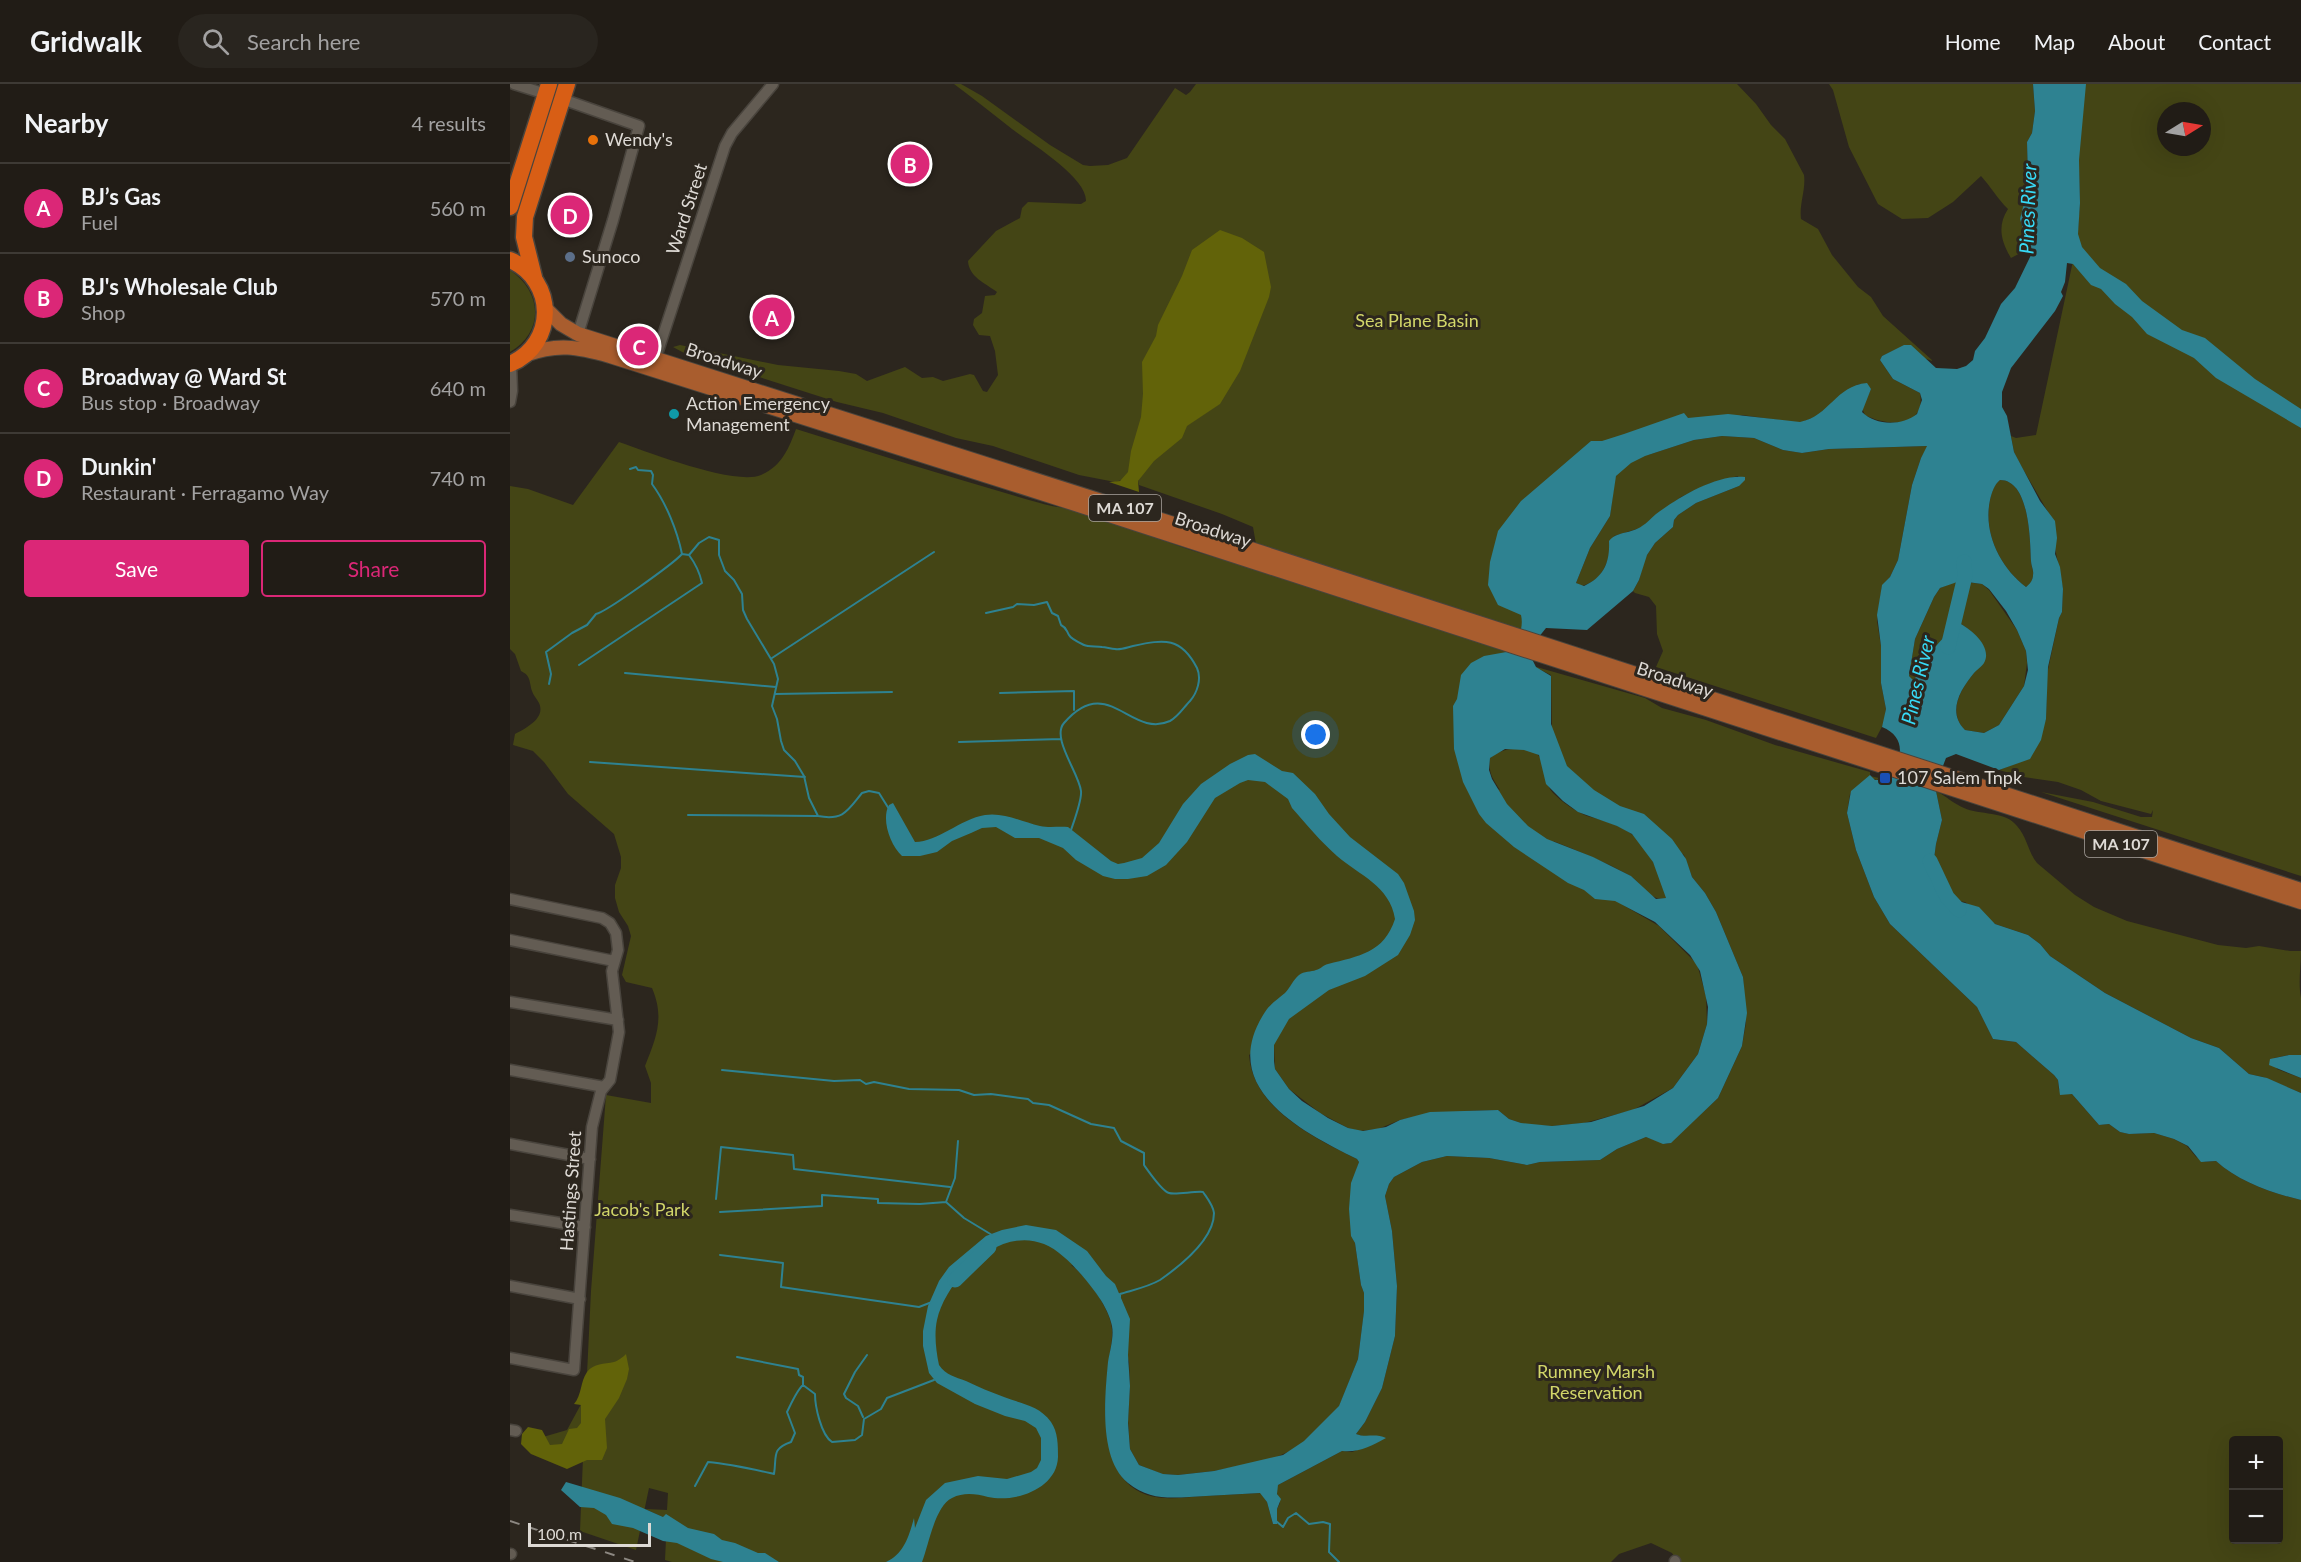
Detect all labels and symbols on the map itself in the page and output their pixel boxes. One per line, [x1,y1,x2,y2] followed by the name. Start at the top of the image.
[2157,102,2211,156] north arrow
[605,128,673,150] place label: Wendy's
[586,133,600,147] marker: Wendy's
[890,142,930,187] pin: B
[661,160,711,257] street label: Ward Street
[2013,162,2041,255] water label: Pines River
[550,192,590,238] pin: D
[582,245,641,267] place label: Sunoco
[563,250,577,264] marker: Sunoco
[752,294,792,340] pin: A
[1355,309,1479,331] park label: Sea Plane Basin
[620,324,658,368] pin: C
[683,337,766,383] street label: Broadway
[686,392,831,435] place label: Action Emergency Management
[667,407,681,421] marker: Action Emergency Management
[1089,495,1161,521] road number: MA 107
[1172,506,1255,552] street label: Broadway
[1895,632,1939,727] water label: Pines River
[1634,656,1717,702] street label: Broadway
[1301,720,1330,749] your location
[1897,766,2023,788] place label: 107 Salem Tnpk
[1878,771,1892,785] marker: 107 Salem Tnpk
[2085,831,2157,857] road number: MA 107
[555,1130,585,1252] street label: Hastings Street
[594,1198,691,1220] park label: Jacob's Park
[1537,1360,1655,1403] park label: Rumney Marsh Reservation
[528,1520,651,1548] scale bar

